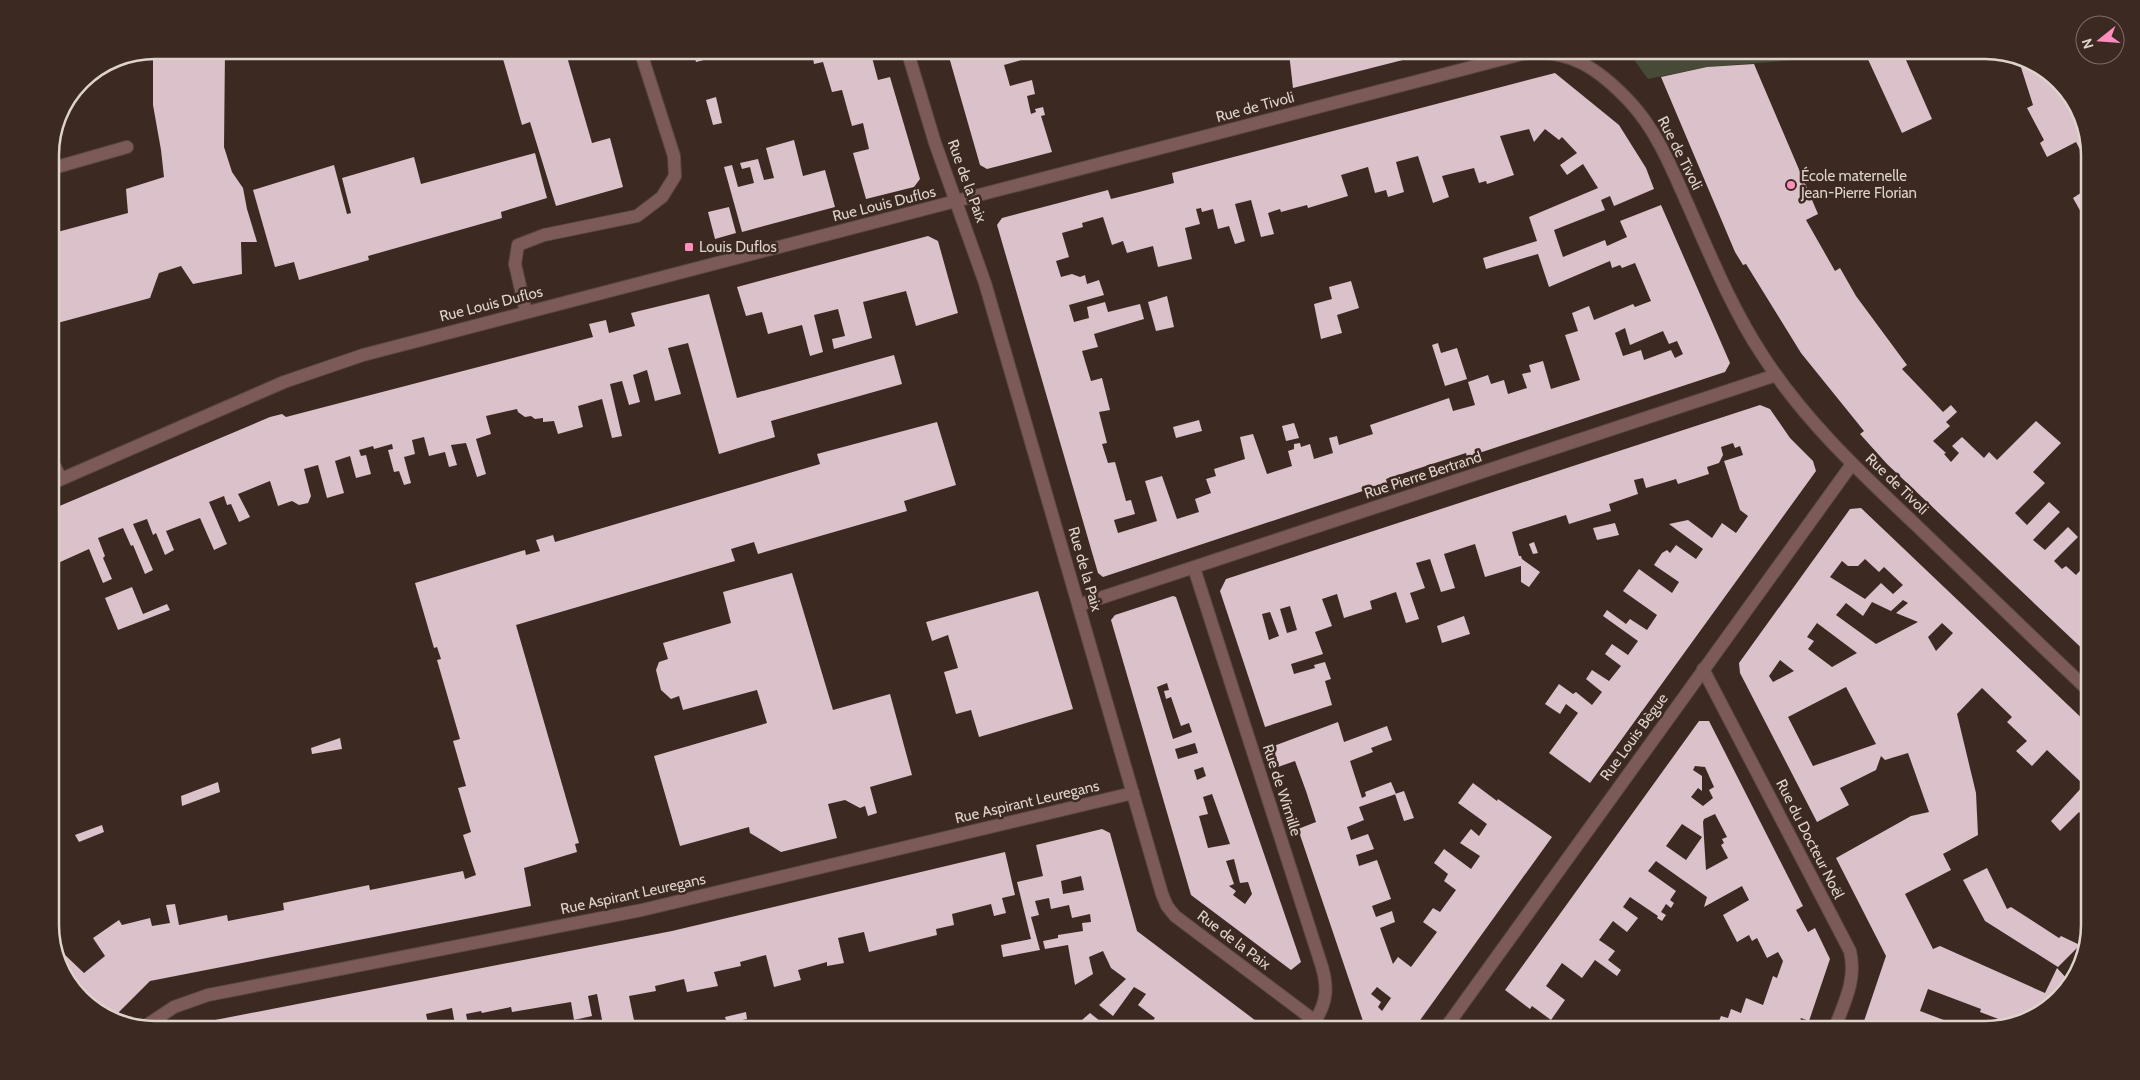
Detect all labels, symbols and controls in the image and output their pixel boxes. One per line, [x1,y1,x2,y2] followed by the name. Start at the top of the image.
[2075,15,2125,65] north arrow
[2078,36,2098,51] text: N
[1214,88,1296,126] street label: Rue de Tivoli
[1654,113,1706,193] street label: Rue de Tivoli
[944,137,990,225] street label: Rue de la Paix
[1800,166,1917,202] place label: École maternelle Jean-Pierre Florian
[1785,179,1797,191] marker: École maternelle Jean-Pierre Florian
[831,182,937,226] street label: Rue Louis Duflos
[699,238,777,256] place label: Louis Duflos
[683,241,695,253] marker: Louis Duflos
[438,282,544,326] street label: Rue Louis Duflos
[1362,448,1484,502] street label: Rue Pierre Bertrand
[1862,450,1932,518] street label: Rue de Tivoli
[1064,525,1106,613] street label: Rue de la Paix
[1596,690,1672,784] street label: Rue Louis Bègue
[1259,742,1305,838] street label: Rue de Wimille
[1772,776,1848,902] street label: Rue du Docteur Noël
[953,777,1101,827] street label: Rue Aspirant Leuregans
[559,870,707,918] street label: Rue Aspirant Leuregans
[1194,907,1274,973] street label: Rue de la Paix

